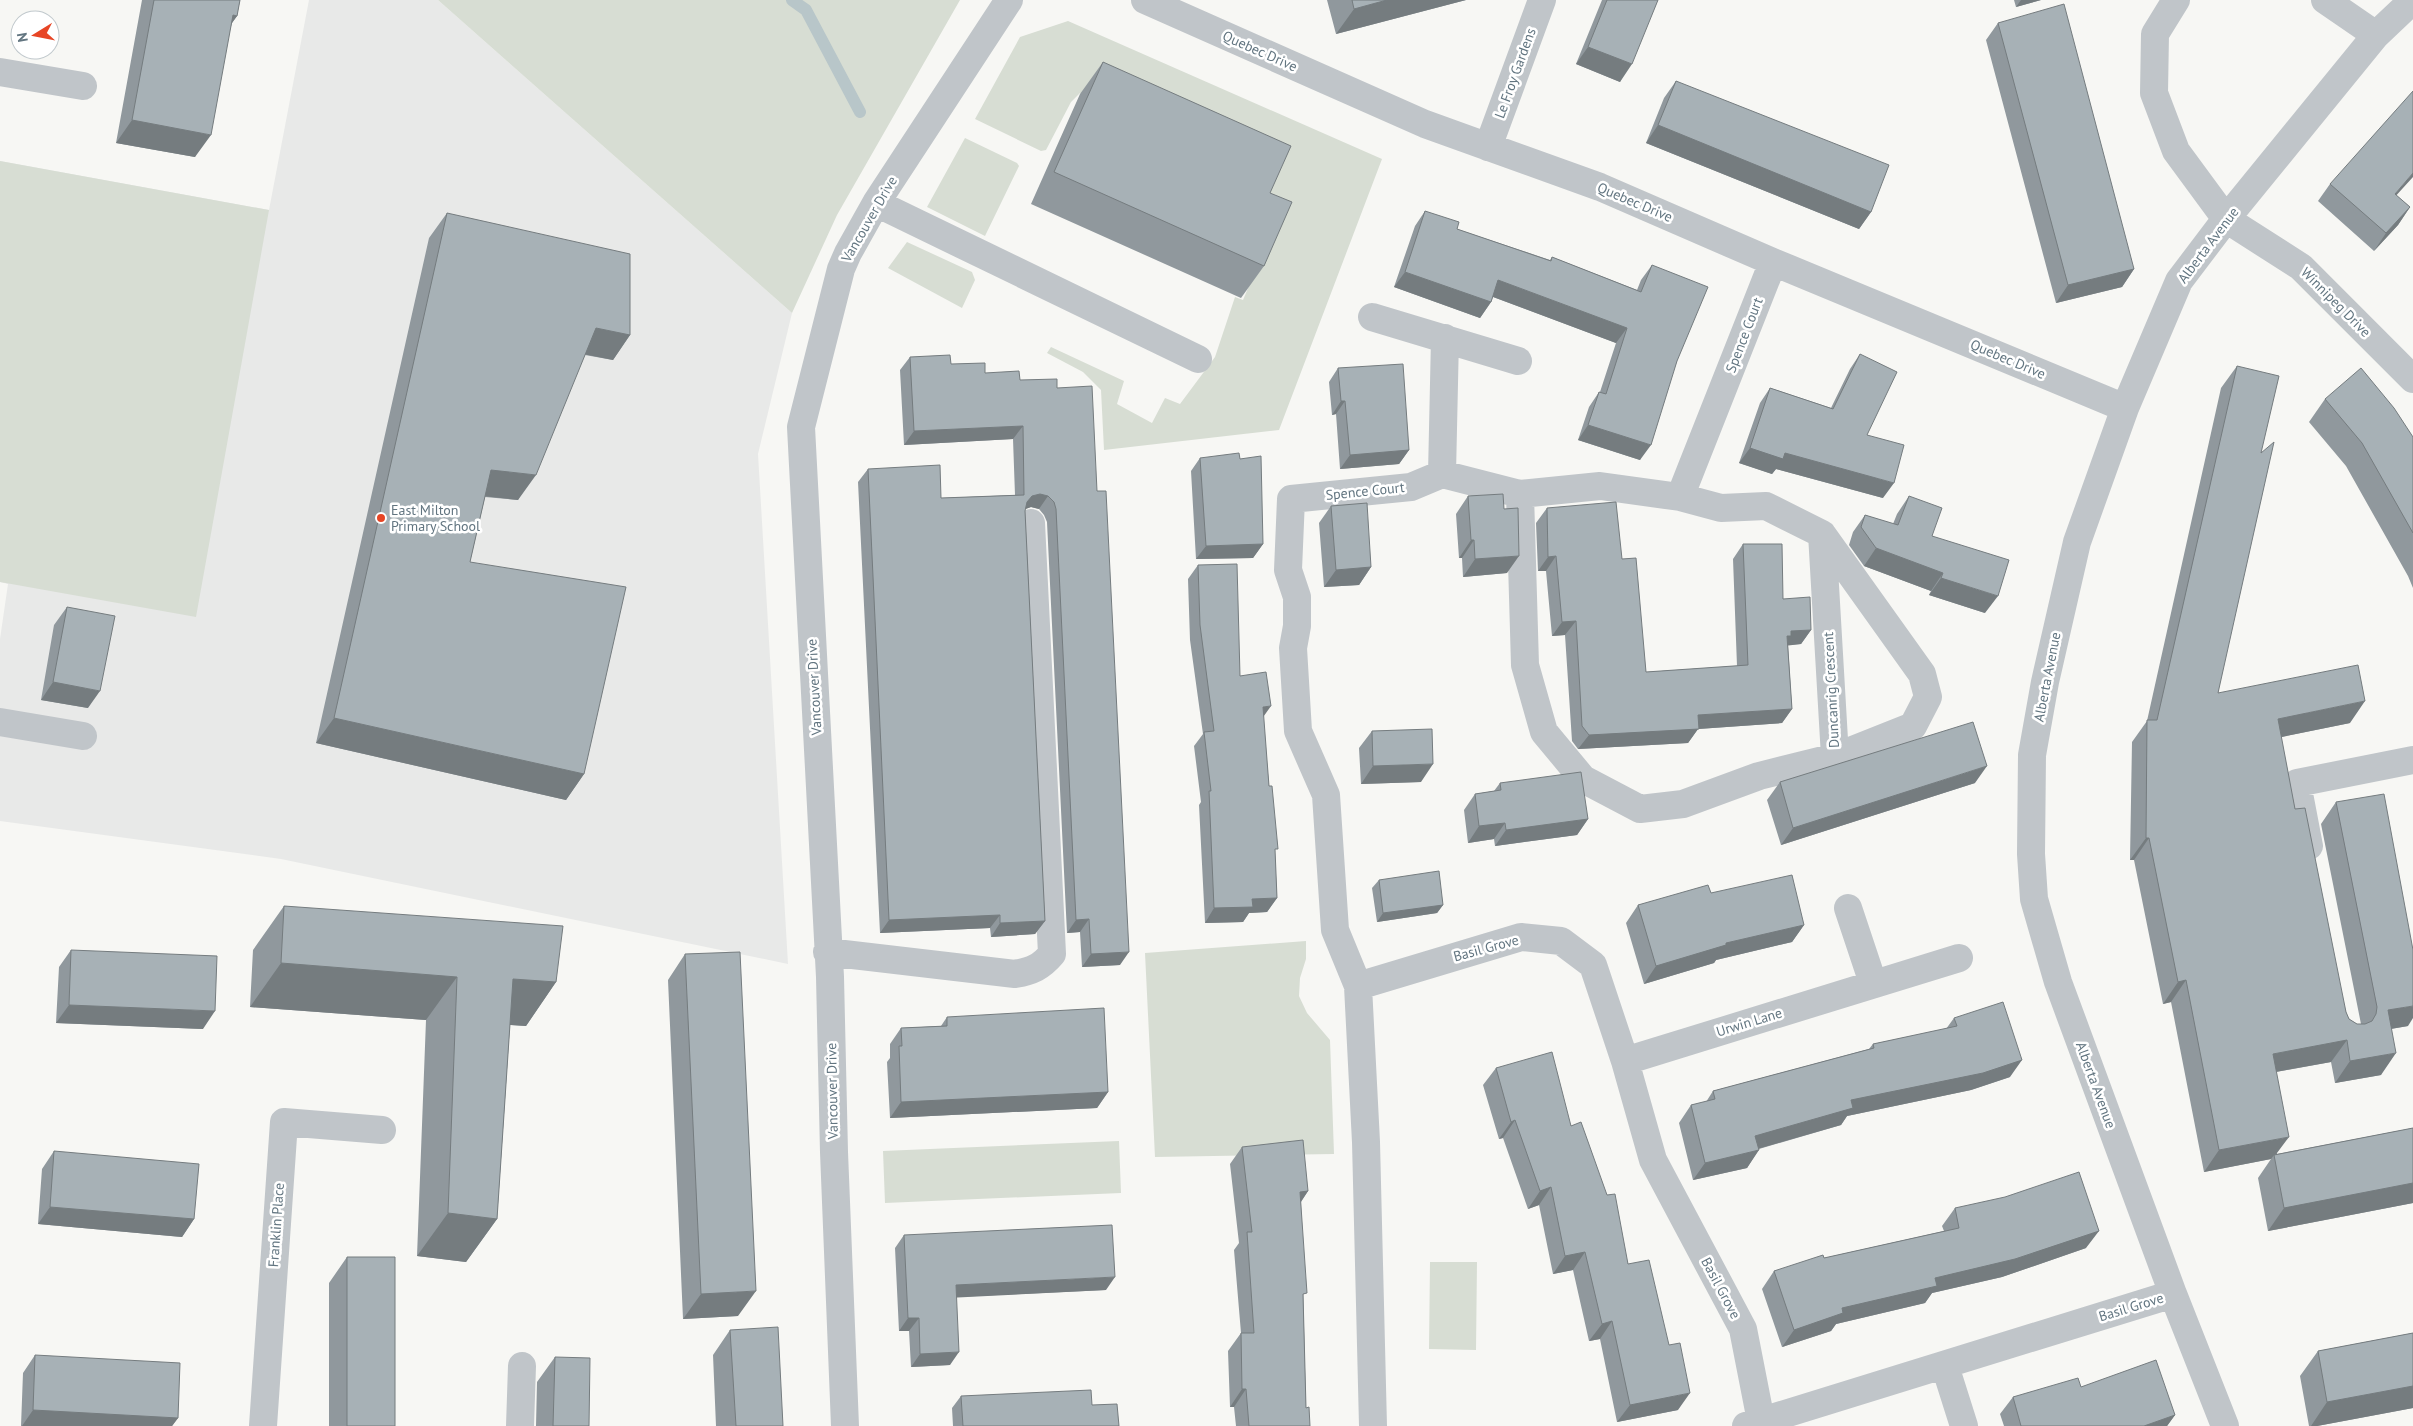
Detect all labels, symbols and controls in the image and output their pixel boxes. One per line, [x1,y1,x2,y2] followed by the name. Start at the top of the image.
[10,10,60,60] north arrow
[1490,25,1540,121] street label: Le Froy Gardens
[1220,27,1300,75] street label: Quebec Drive
[13,31,32,43] text: N
[837,173,901,266] street label: Vancouver Drive
[1595,178,1675,226] street label: Quebec Drive
[2173,203,2243,287] street label: Alberta Avenue
[2297,263,2375,341] street label: Winnipeg Drive
[1721,295,1767,375] street label: Spence Court
[1968,335,2048,383] street label: Quebec Drive
[1325,478,1406,504] street label: Spence Court
[391,501,480,535] place label: East Milton Primary School
[375,512,387,524] marker: East Milton Primary School
[1819,631,1843,748] street label: Duncanrig Crescent
[2029,631,2065,723] street label: Alberta Avenue
[802,638,826,737] street label: Vancouver Drive
[1451,931,1521,965] street label: Basil Grove
[1714,1003,1784,1041] street label: Urwin Lane
[2072,1039,2120,1131] street label: Alberta Avenue
[822,1043,842,1140] street label: Vancouver Drive
[264,1182,288,1268] street label: Franklin Place
[1697,1254,1745,1322] street label: Basil Grove
[2096,1289,2166,1325] street label: Basil Grove

